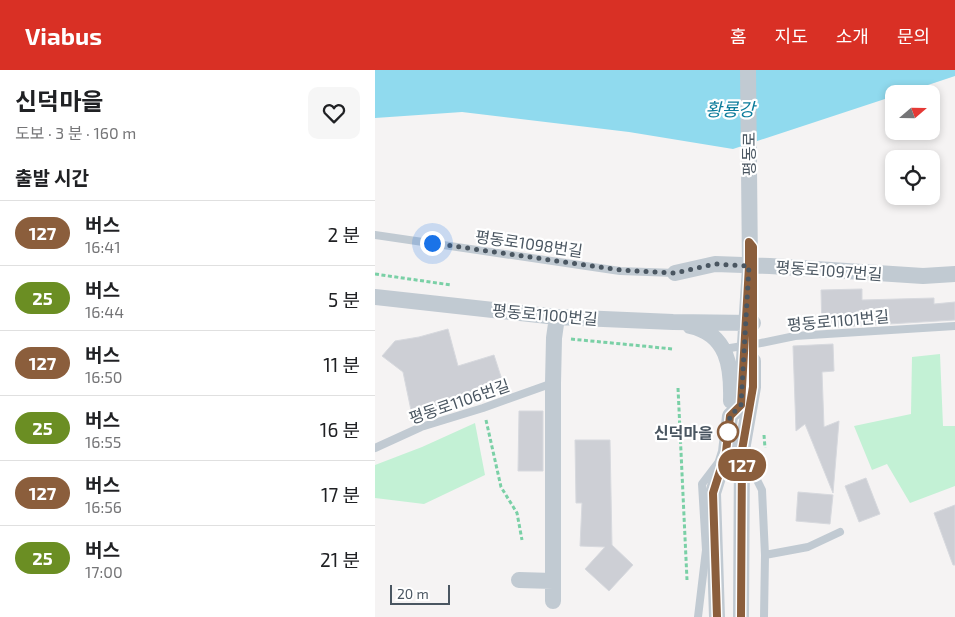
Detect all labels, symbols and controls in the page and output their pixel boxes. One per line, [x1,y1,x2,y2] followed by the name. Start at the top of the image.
[25,21,102,50] text: Viabus
[730,25,747,47] text: 홈
[775,25,808,47] text: 지도
[836,25,869,47] text: 소개
[897,25,930,47] text: 문의
[885,85,940,140] north arrow
[885,85,940,205] map controls
[15,86,103,115] text: 신덕마을
[308,87,360,139] button: heart
[705,98,757,120] water label: 황룡강
[15,123,136,142] text: 도보 · 3 분 · 160 m
[739,132,758,176] street label: 평동로
[885,150,940,205] button: locate
[15,166,89,189] text: 출발 시간
[85,213,120,236] text: 버스
[29,222,56,244] text: 127
[328,223,360,246] text: 2 분
[474,226,584,260] street label: 평동로1098번길
[420,231,445,256] your location
[85,237,121,256] text: 16:41
[775,257,883,283] street label: 평동로1097번길
[85,278,120,301] text: 버스
[32,287,53,309] text: 25
[328,288,360,311] text: 5 분
[492,300,598,328] street label: 평동로1100번길
[85,302,124,321] text: 16:44
[786,306,890,334] street label: 평동로1101번길
[85,343,120,366] text: 버스
[29,352,56,374] text: 127
[323,353,360,376] text: 11 분
[85,367,123,386] text: 16:50
[406,375,512,427] street label: 평동로1106번길
[85,408,120,431] text: 버스
[32,417,53,439] text: 25
[320,418,360,441] text: 16 분
[717,421,739,443] marker: 신덕마을
[654,423,713,442] place label: 신덕마을
[85,432,121,451] text: 16:55
[713,449,771,481] line badge: 127
[728,454,756,476] text: 127
[85,473,120,496] text: 버스
[29,482,56,504] text: 127
[321,483,360,506] text: 17 분
[85,497,122,516] text: 16:56
[85,538,120,561] text: 버스
[32,547,53,569] text: 25
[320,548,360,571] text: 21 분
[85,562,123,581] text: 17:00
[390,582,450,605] scale bar
[397,585,429,602] text: 20 m

